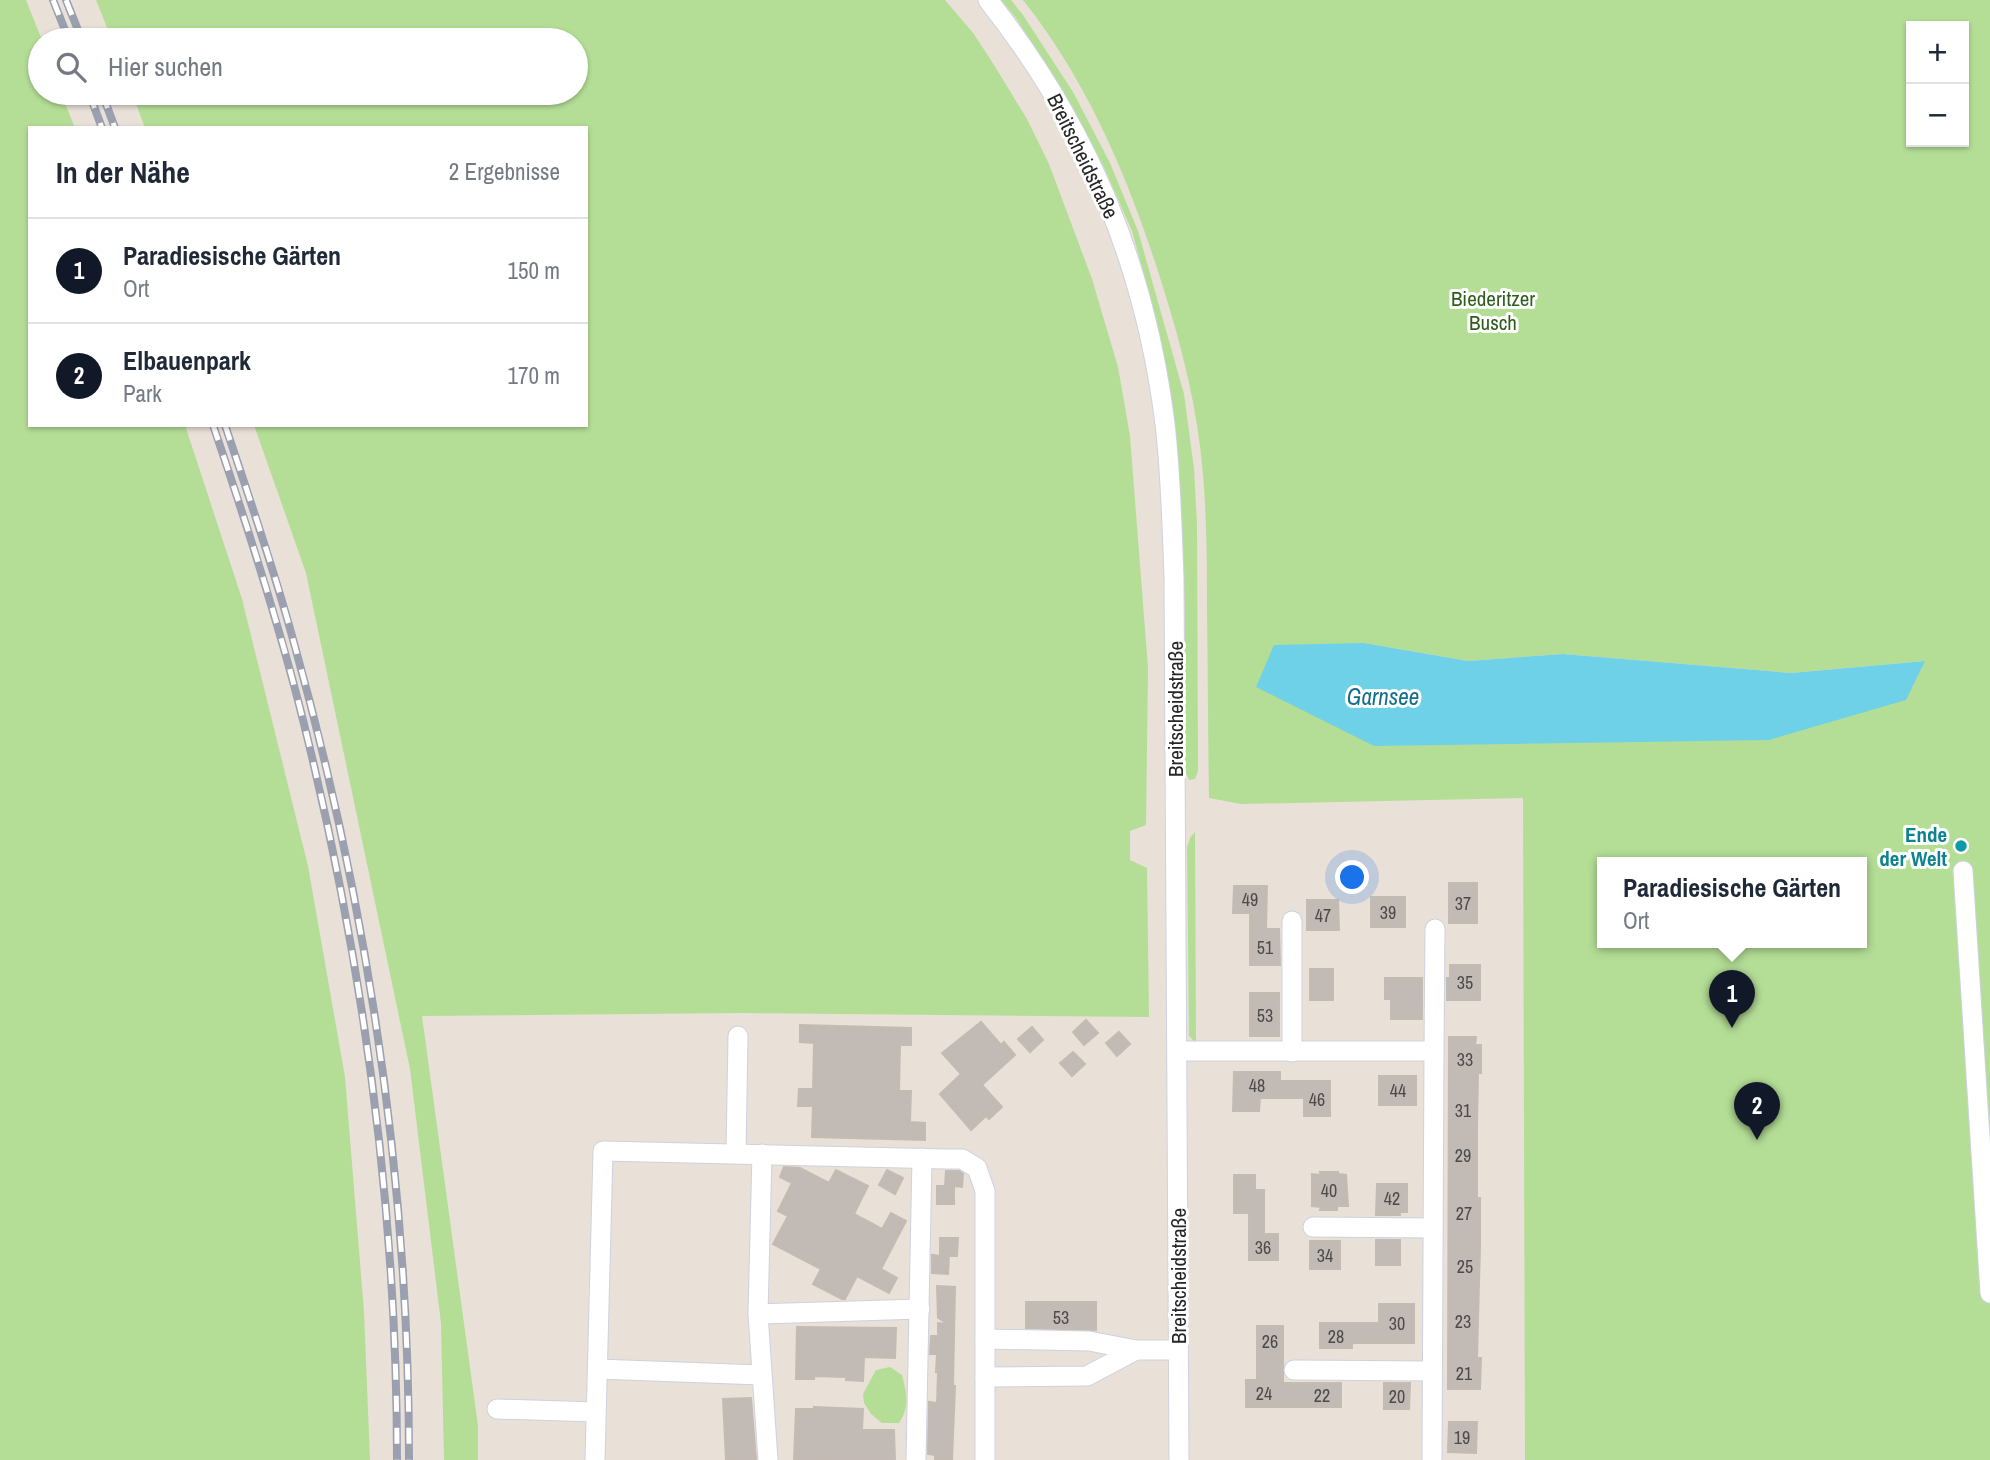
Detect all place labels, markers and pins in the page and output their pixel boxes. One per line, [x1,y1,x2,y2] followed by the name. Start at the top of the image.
[1879,820,1947,873] place label: Ende der Welt
[1953,838,1969,854] marker: Ende der Welt
[1709,970,1755,1028] pin: 1
[1734,1082,1780,1140] pin: 2

